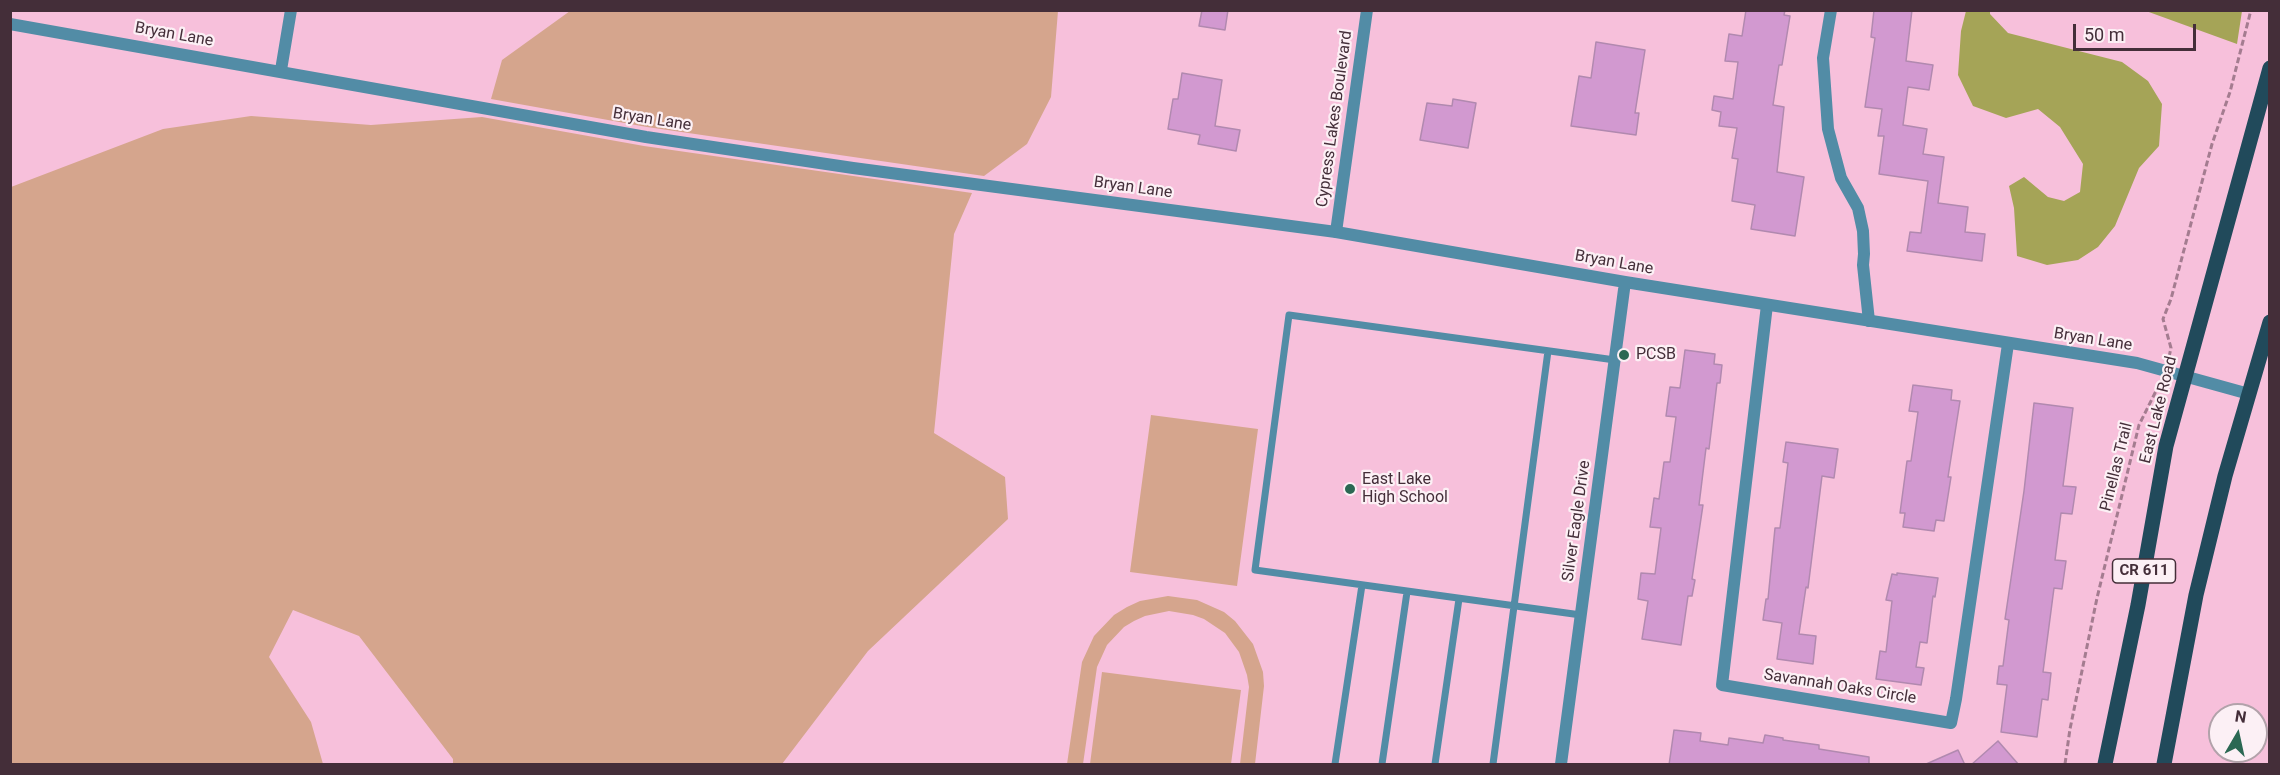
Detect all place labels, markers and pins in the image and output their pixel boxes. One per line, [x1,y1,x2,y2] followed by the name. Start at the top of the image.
[1636,345,1676,365] place label: PCSB
[1617,348,1631,362] marker: PCSB
[1362,470,1448,508] place label: East Lake High School
[1343,482,1357,496] marker: East Lake High School

